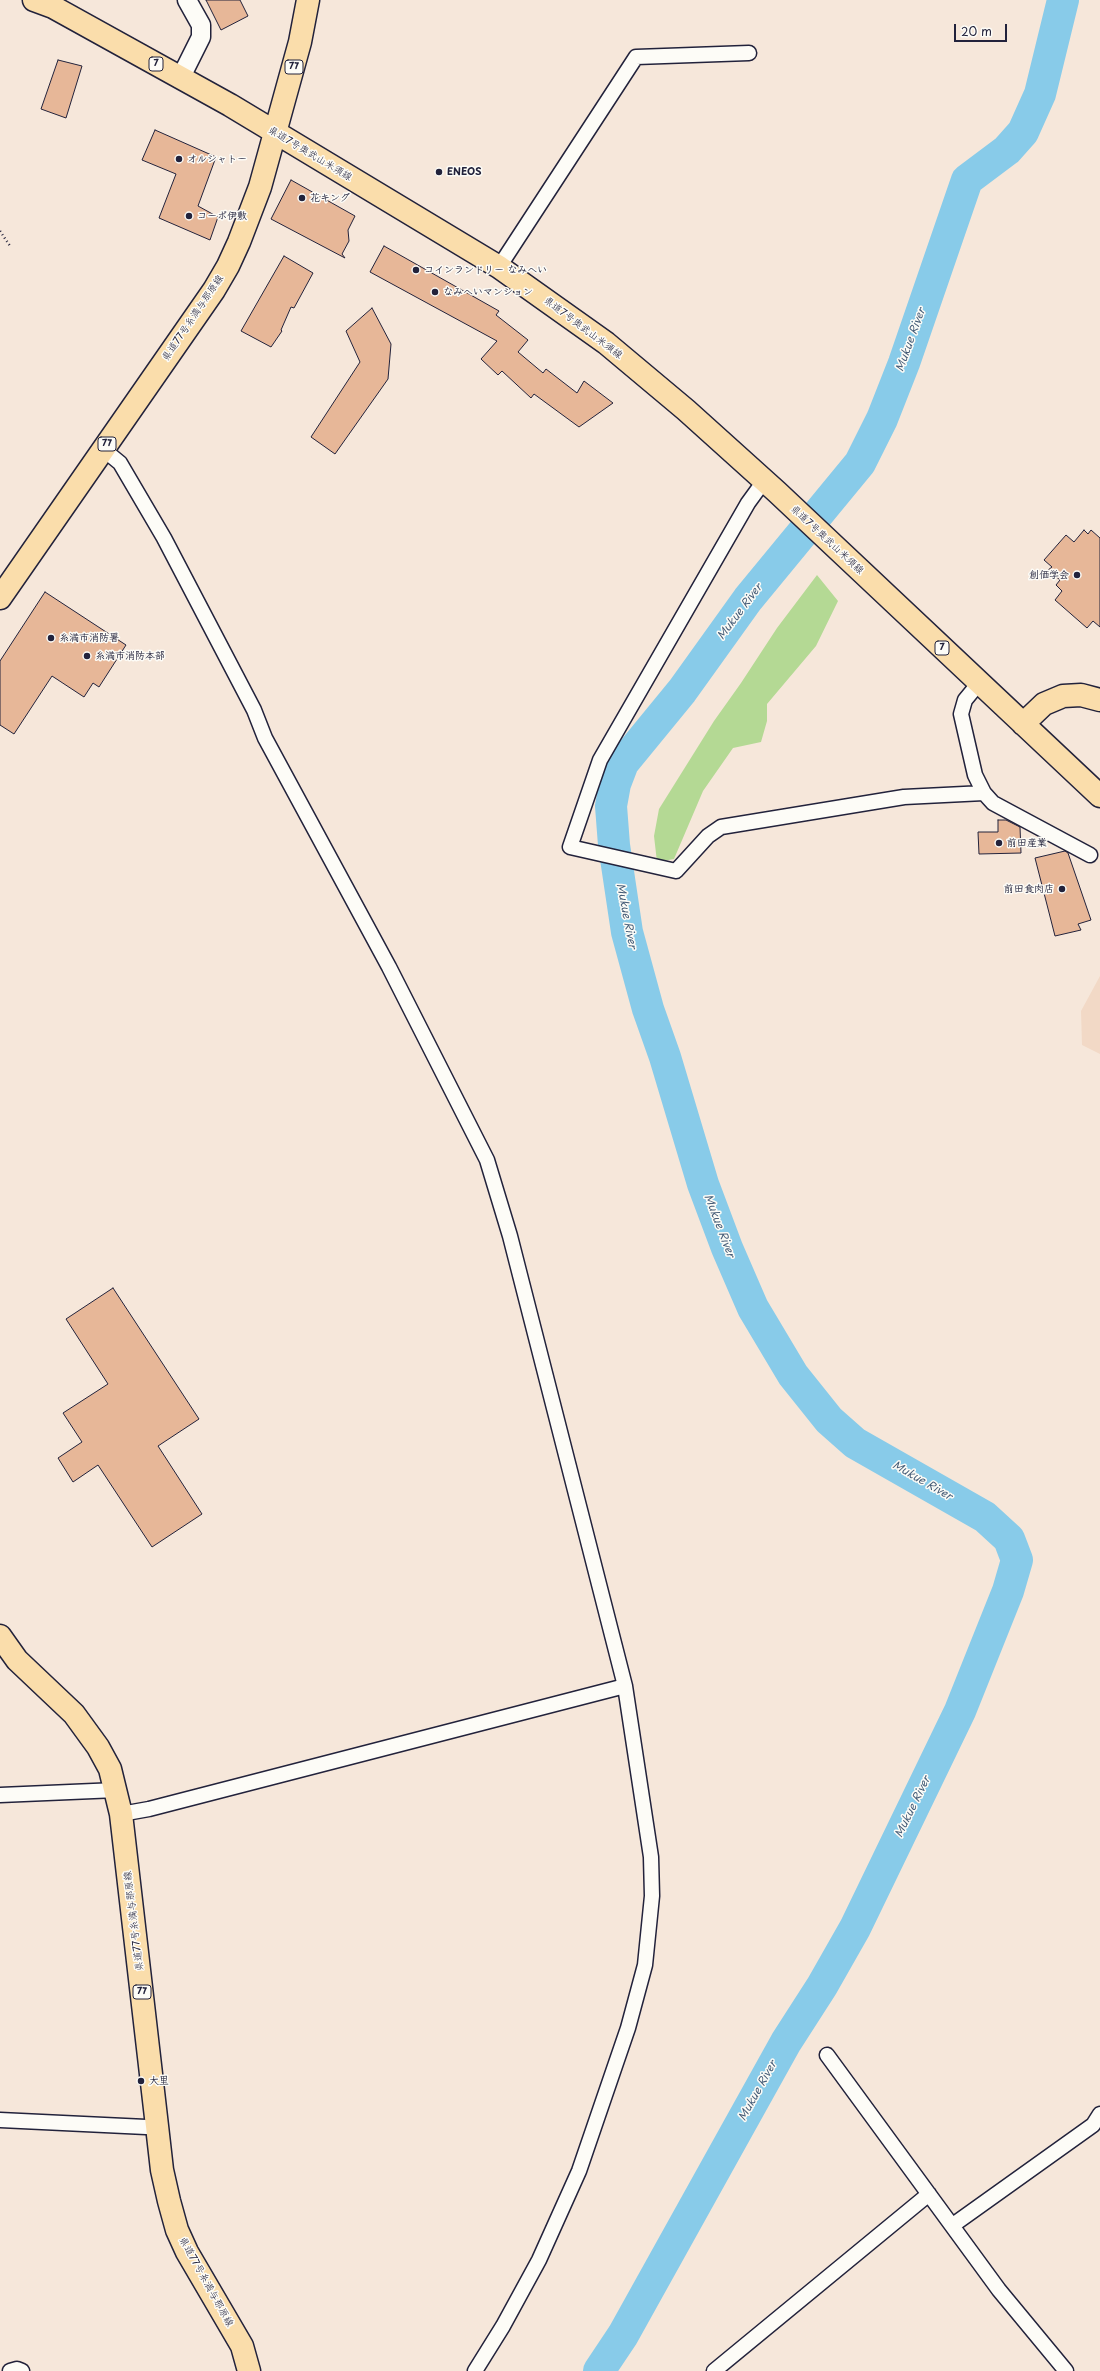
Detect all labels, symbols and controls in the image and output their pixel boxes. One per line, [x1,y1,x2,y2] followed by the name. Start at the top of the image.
[956,16,1009,42] scale bar
[961,22,992,40] text: 20 m
[149,57,163,71] road number: 7
[285,60,303,74] road number: 77
[266,124,354,184] street label: 県道7号奥武山米須線
[187,153,247,165] place label: オルシャトー
[174,154,184,164] marker: オルシャトー
[447,166,482,178] place label: ENEOS
[434,167,444,177] marker: ENEOS
[310,192,350,204] place label: 花キング
[297,193,307,203] marker: 花キング
[197,210,247,222] place label: コーポ伊敷
[184,211,194,221] marker: コーポ伊敷
[424,264,547,276] place label: コインランドリー なみへい
[411,265,421,275] marker: コインランドリー なみへい
[160,273,226,363] street label: 県道77号糸満与那原線
[443,286,533,298] place label: なみへいマンション
[430,287,440,297] marker: なみへいマンション
[541,294,625,362] street label: 県道7号奥武山米須線
[893,307,929,373] water label: Mukue River
[98,437,116,451] road number: 77
[788,503,866,577] street label: 県道7号奥武山米須線
[1029,569,1069,581] place label: 創価学会
[1072,570,1082,580] marker: 創価学会
[715,582,765,642] water label: Mukue River
[59,632,119,644] place label: 糸満市消防署
[46,633,56,643] marker: 糸満市消防署
[935,641,949,655] road number: 7
[95,650,165,662] place label: 糸満市消防本部
[82,651,92,661] marker: 糸満市消防本部
[1007,837,1047,849] place label: 前田産業
[994,838,1004,848] marker: 前田産業
[613,882,639,950] water label: Mukue River
[1004,883,1054,895] place label: 前田食肉店
[1057,884,1067,894] marker: 前田食肉店
[701,1193,737,1259] water label: Mukue River
[890,1459,954,1503] water label: Mukue River
[893,1774,933,1840] water label: Mukue River
[122,1870,146,1972] street label: 県道77号糸満与那原線
[133,1985,151,1999] road number: 77
[736,2059,780,2123] water label: Mukue River
[149,2075,169,2087] place label: 大里
[136,2076,146,2086] marker: 大里
[176,2235,236,2329] street label: 県道77号糸満与那原線

